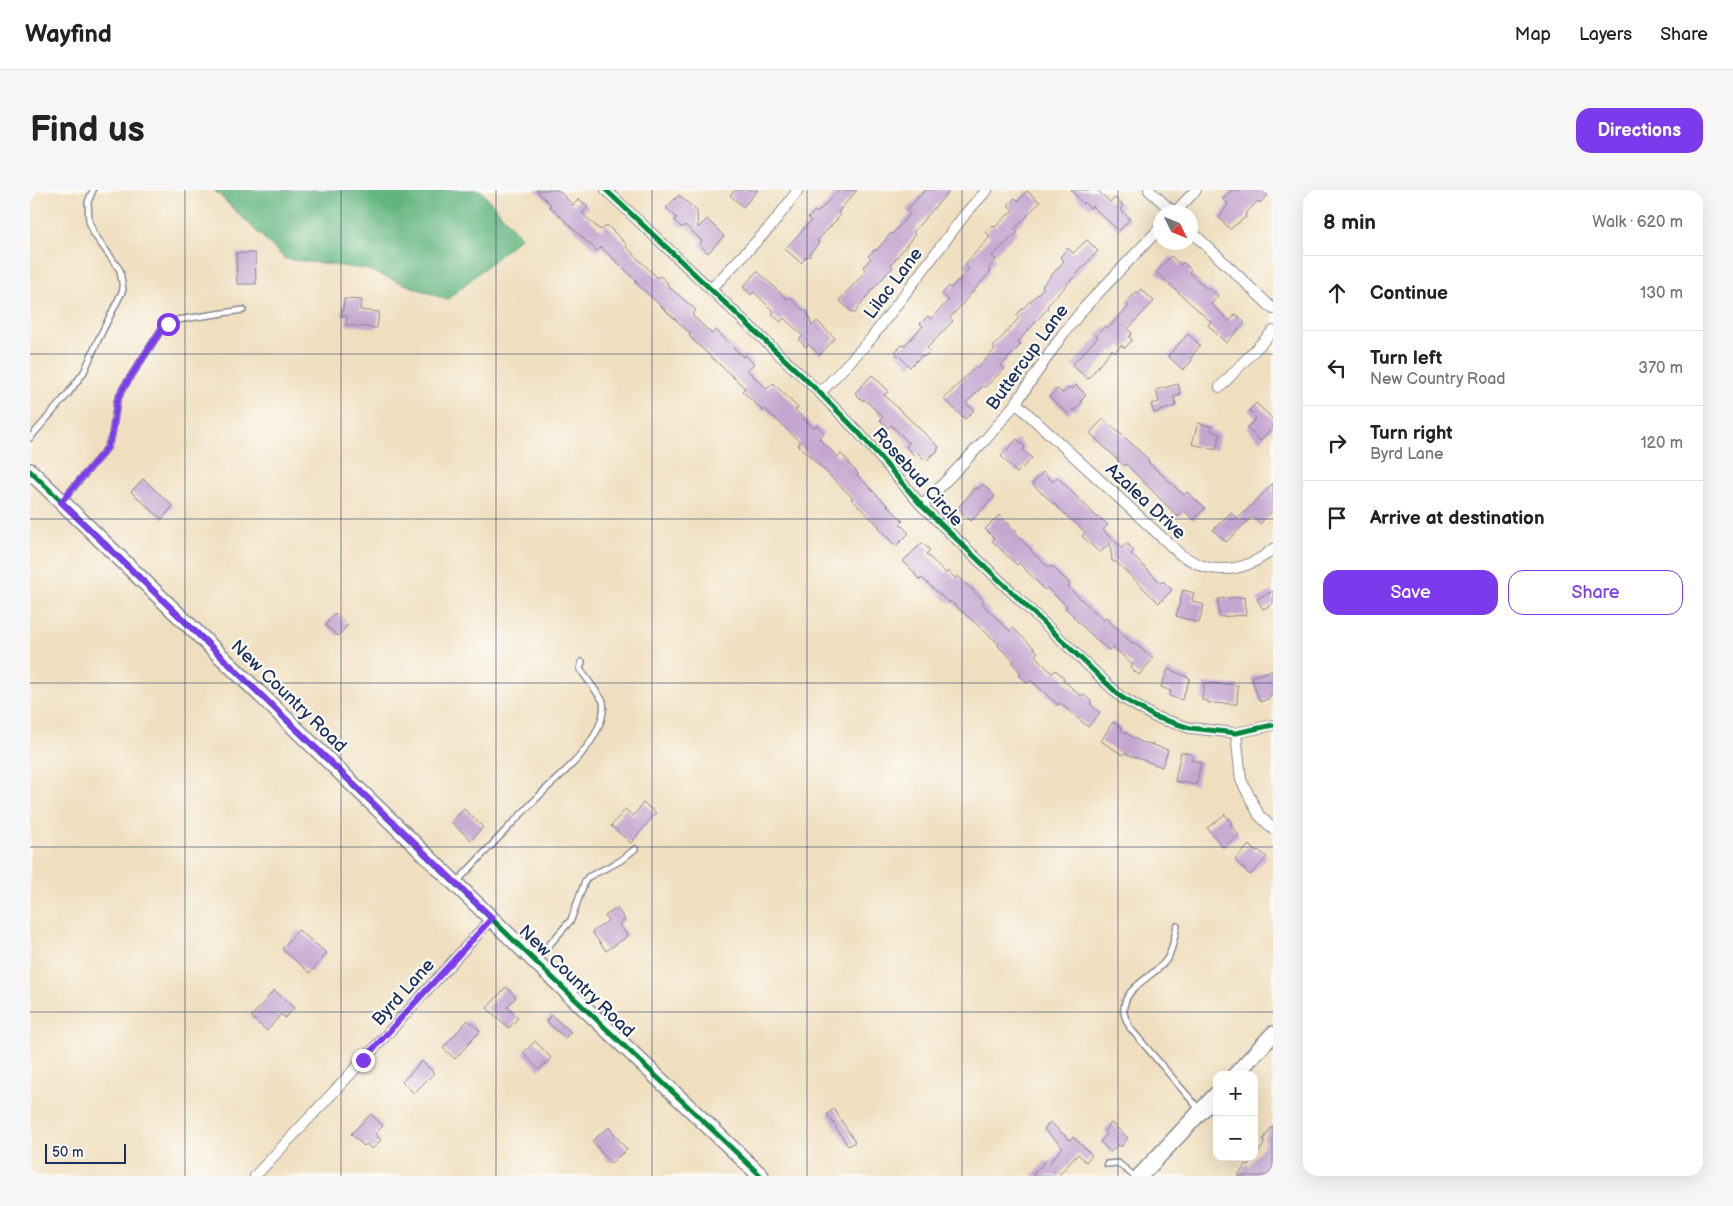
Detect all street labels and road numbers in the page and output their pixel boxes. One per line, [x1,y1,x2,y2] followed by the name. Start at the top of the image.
[860,243,927,323] street label: Lilac Lane
[982,300,1073,414] street label: Buttercup Lane
[868,424,967,531] street label: Rosebud Circle
[1101,459,1190,544] street label: Azalea Drive
[227,636,351,757] street label: New Country Road
[515,921,639,1042] street label: New Country Road
[368,954,439,1030] street label: Byrd Lane

